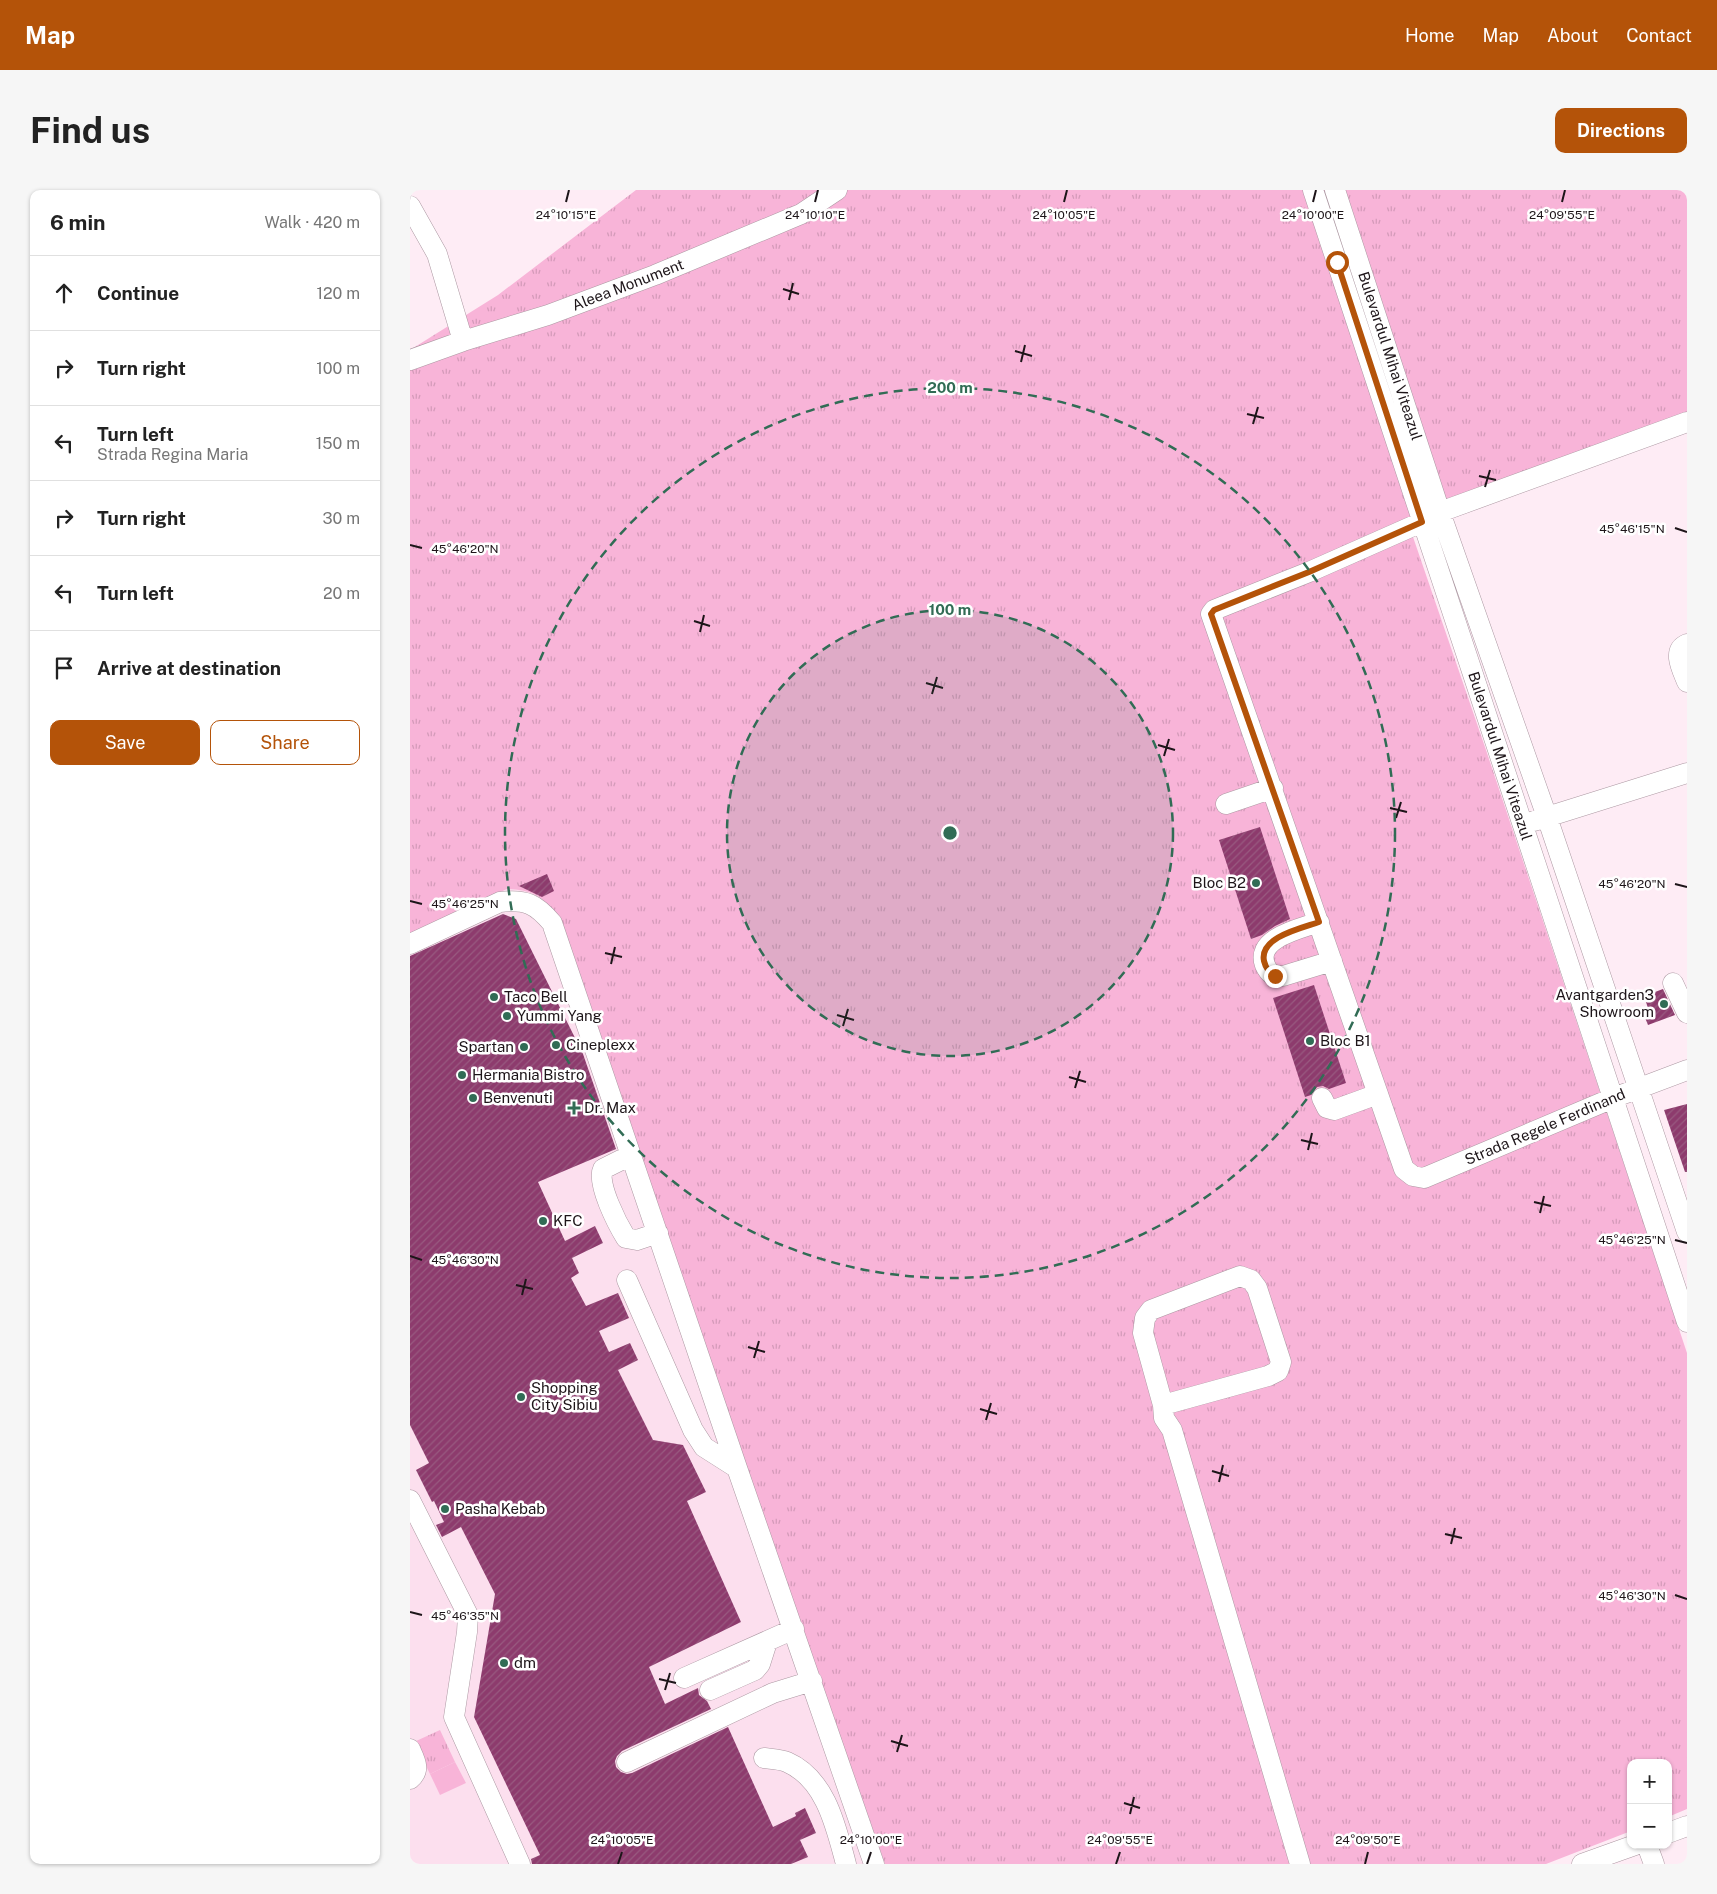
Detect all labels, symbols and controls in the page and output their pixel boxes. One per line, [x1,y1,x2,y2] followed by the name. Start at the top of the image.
[25,21,75,49] text: Map
[1405,25,1455,46] text: Home
[1483,25,1519,46] text: Map
[1547,25,1598,46] text: About
[1626,25,1692,46] text: Contact
[1555,108,1687,153] button: Directions
[30,110,150,151] text: Find us
[536,208,596,222] text: 24°10'15"E
[785,208,845,222] text: 24°10'10"E
[1032,208,1096,222] text: 24°10'05"E
[1282,208,1344,222] text: 24°10'00"E
[1529,208,1595,222] text: 24°09'55"E
[50,210,106,235] text: 6 min
[264,213,360,232] text: Walk · 420 m
[1326,251,1349,274] route start
[569,255,686,314] street label: Aleea Monument
[1355,269,1426,442] street label: Bulevardul Mihai Viteazul
[50,279,78,307] icon: ahead
[97,282,179,304] text: Continue
[316,284,360,303] text: 120 m
[50,354,78,382] icon: right
[97,357,186,379] text: Turn right
[316,359,360,378] text: 100 m
[927,379,973,396] text: 200 m
[97,423,174,445] text: Turn left
[50,429,78,457] icon: left
[316,434,360,453] text: 150 m
[97,445,248,464] text: Strada Regina Maria
[50,504,78,532] icon: right
[97,507,186,529] text: Turn right
[323,509,360,528] text: 30 m
[1599,522,1665,536] text: 45°46'15"N
[431,542,499,556] text: 45°46'20"N
[50,579,78,607] icon: left
[97,582,174,604] text: Turn left
[323,584,360,603] text: 20 m
[929,601,971,618] text: 100 m
[50,654,78,682] icon: arrive
[97,657,281,679] text: Arrive at destination
[1465,669,1536,842] street label: Bulevardul Mihai Viteazul
[50,720,200,765] button: Save
[210,720,360,765] button: Share
[941,824,959,842] centre of rings
[1193,874,1246,891] place label: Bloc B2
[1250,877,1262,889] marker: Bloc B2
[1598,877,1666,891] text: 45°46'20"N
[431,897,499,911] text: 45°46'25"N
[1264,965,1287,988] route end
[1556,986,1654,1020] place label: Avantgarden3 Showroom
[504,988,568,1005] place label: Taco Bell
[488,991,500,1003] marker: Taco Bell
[1658,998,1670,1010] marker: Avantgarden3 Showroom
[517,1007,602,1024] place label: Yummi Yang
[501,1010,513,1022] marker: Yummi Yang
[1320,1032,1371,1049] place label: Bloc B1
[1304,1035,1316,1047] marker: Bloc B1
[566,1036,635,1053] place label: Cineplexx
[458,1038,514,1055] place label: Spartan
[550,1039,562,1051] marker: Cineplexx
[518,1041,530,1053] marker: Spartan
[472,1066,585,1083] place label: Hermania Bistro
[456,1069,468,1081] marker: Hermania Bistro
[1462,1085,1628,1168] street label: Strada Regele Ferdinand
[483,1089,553,1106] place label: Benvenuti
[467,1092,479,1104] marker: Benvenuti
[584,1099,636,1116] place label: Dr. Max
[568,1102,580,1114] marker: Dr. Max
[553,1212,582,1229] place label: KFC
[537,1215,549,1227] marker: KFC
[1598,1233,1666,1247] text: 45°46'25"N
[431,1253,499,1267] text: 45°46'30"N
[531,1379,598,1413] place label: Shopping City Sibiu
[515,1391,527,1403] marker: Shopping City Sibiu
[455,1500,545,1517] place label: Pasha Kebab
[439,1503,451,1515] marker: Pasha Kebab
[1598,1589,1666,1603] text: 45°46'30"N
[431,1609,499,1623] text: 45°46'35"N
[514,1654,536,1671] place label: dm
[498,1657,510,1669] marker: dm
[1627,1759,1672,1849] map controls
[1627,1759,1672,1804] button: +
[1627,1804,1672,1849] button: −
[590,1833,654,1847] text: 24°10'05"E
[840,1833,902,1847] text: 24°10'00"E
[1087,1833,1153,1847] text: 24°09'55"E
[1335,1833,1401,1847] text: 24°09'50"E

